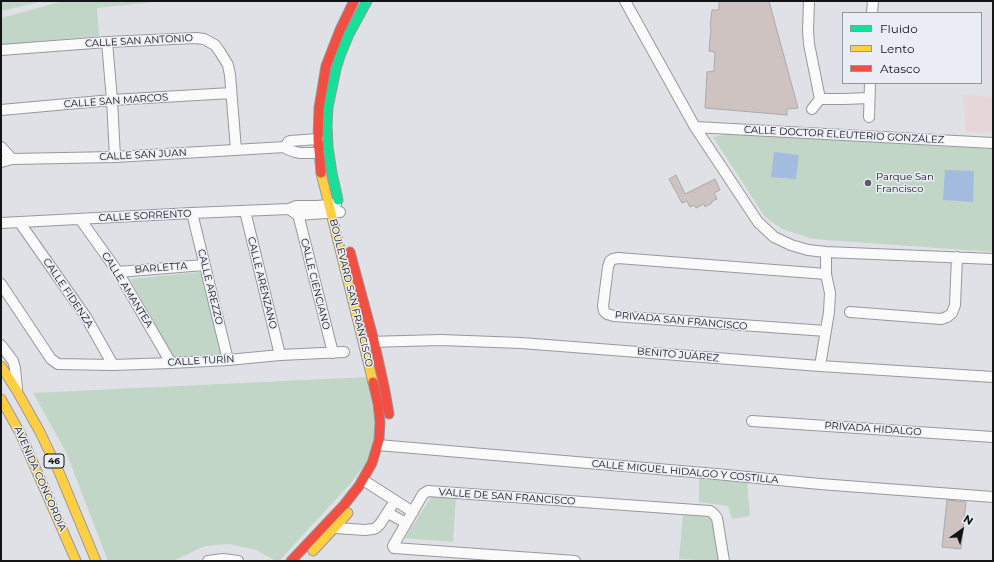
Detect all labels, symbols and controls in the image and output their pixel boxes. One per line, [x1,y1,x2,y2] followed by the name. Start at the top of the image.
[842,12,982,84] legend
[880,21,918,36] text: Fluido
[85,32,193,50] street label: CALLE SAN ANTONIO
[880,41,915,56] text: Lento
[880,61,920,76] text: Atasco
[63,91,169,111] street label: CALLE SAN MARCOS
[744,124,944,146] street label: CALLE DOCTOR ELEUTERIO GONZÁLEZ
[99,147,187,163] street label: CALLE SAN JUAN
[876,171,934,194] place label: Parque San Francisco
[863,178,873,188] marker: Parque San Francisco
[98,208,192,224] street label: CALLE SORRENTO
[327,218,375,368] street label: BOULEVARD SAN FRANCISCO
[245,236,279,330] street label: CALLE ARENZANO
[298,237,332,331] street label: CALLE CIENCIANO
[195,248,225,326] street label: CALLE AREZZO
[99,250,155,330] street label: CALLE AMANTEA
[40,256,96,330] street label: CALLE FIDENZA
[134,260,188,276] street label: BARLETTA
[614,309,748,333] street label: PRIVADA SAN FRANCISCO
[636,345,720,365] street label: BENITO JUÁREZ
[167,353,235,369] street label: CALLE TURÍN
[824,420,922,438] street label: PRIVADA HIDALGO
[11,425,69,533] street label: AVENIDA CONCORDIA
[44,454,64,468] road number: 46
[591,458,779,486] street label: CALLE MIGUEL HIDALGO Y COSTILLA
[438,486,576,508] street label: VALLE DE SAN FRANCISCO
[942,510,982,550] north arrow
[961,512,976,528] text: N

